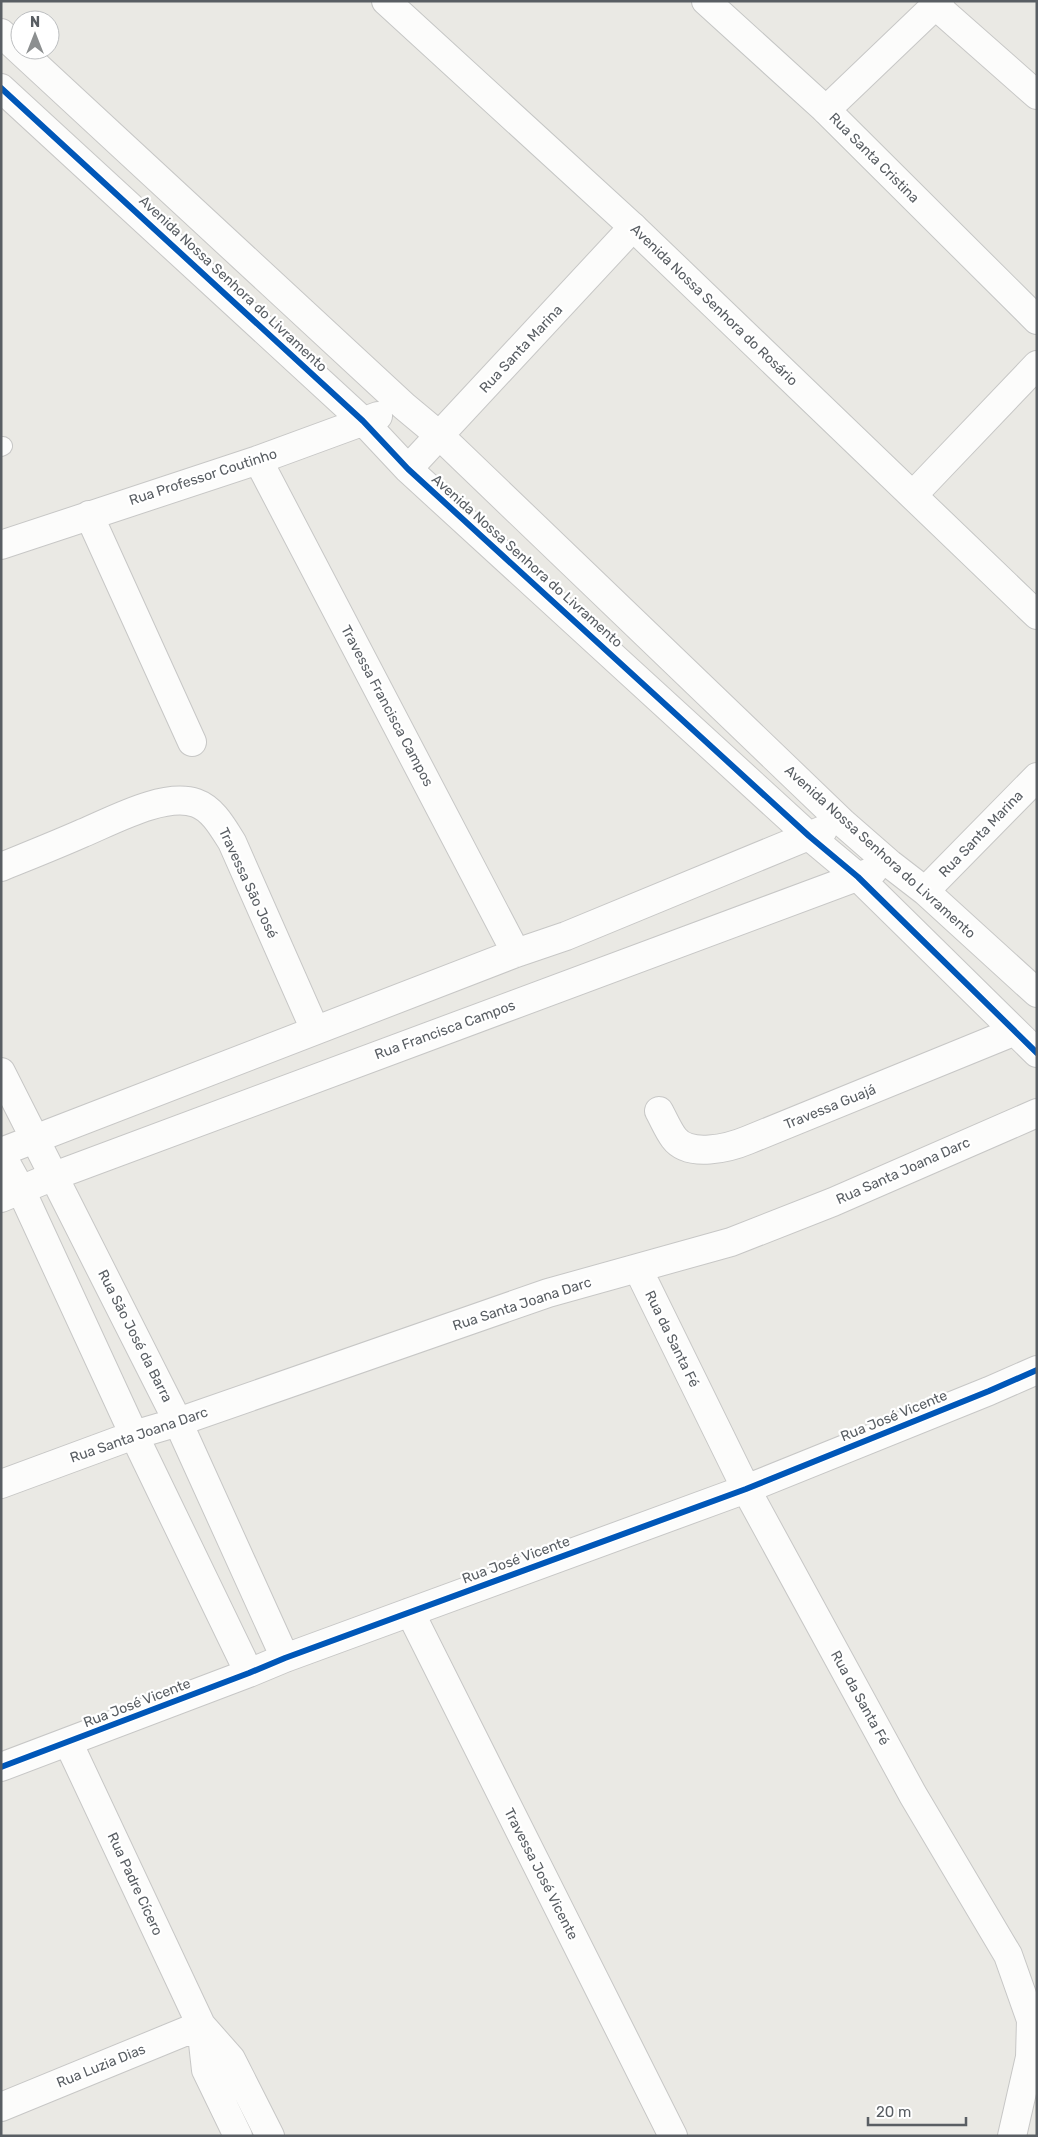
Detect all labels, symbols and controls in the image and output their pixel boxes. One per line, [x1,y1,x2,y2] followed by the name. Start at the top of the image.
[10,10,60,60] north arrow
[30,14,40,31] text: N
[825,109,923,207] street label: Rua Santa Cristina
[136,192,330,376] street label: Avenida Nossa Senhora do Livramento
[627,221,801,389] street label: Avenida Nossa Senhora do Rosário
[476,302,566,396] street label: Rua Santa Marina
[127,445,279,509] street label: Rua Professor Coutinho
[428,471,626,651] street label: Avenida Nossa Senhora do Livramento
[337,623,437,789] street label: Travessa Francisca Campos
[781,762,979,942] street label: Avenida Nossa Senhora do Livramento
[935,787,1027,881] street label: Rua Santa Marina
[215,825,281,941] street label: Travessa São José
[372,997,518,1063] street label: Rua Francisca Campos
[782,1081,878,1133] street label: Travessa Guajá
[833,1134,973,1208] street label: Rua Santa Joana Darc
[94,1267,176,1405] street label: Rua São José da Barra
[451,1273,594,1334] street label: Rua Santa Joana Darc
[641,1288,703,1390] street label: Rua da Santa Fé
[838,1387,950,1445] street label: Rua José Vicente
[68,1403,210,1467] street label: Rua Santa Joana Darc
[460,1533,572,1587] street label: Rua José Vicente
[827,1648,893,1748] street label: Rua da Santa Fé
[81,1675,193,1731] street label: Rua José Vicente
[500,1805,582,1943] street label: Travessa José Vicente
[104,1830,166,1938] street label: Rua Padre Cícero
[54,2040,148,2092] street label: Rua Luzia Dias
[868,2094,966,2126] scale bar
[876,2103,911,2121] text: 20 m

